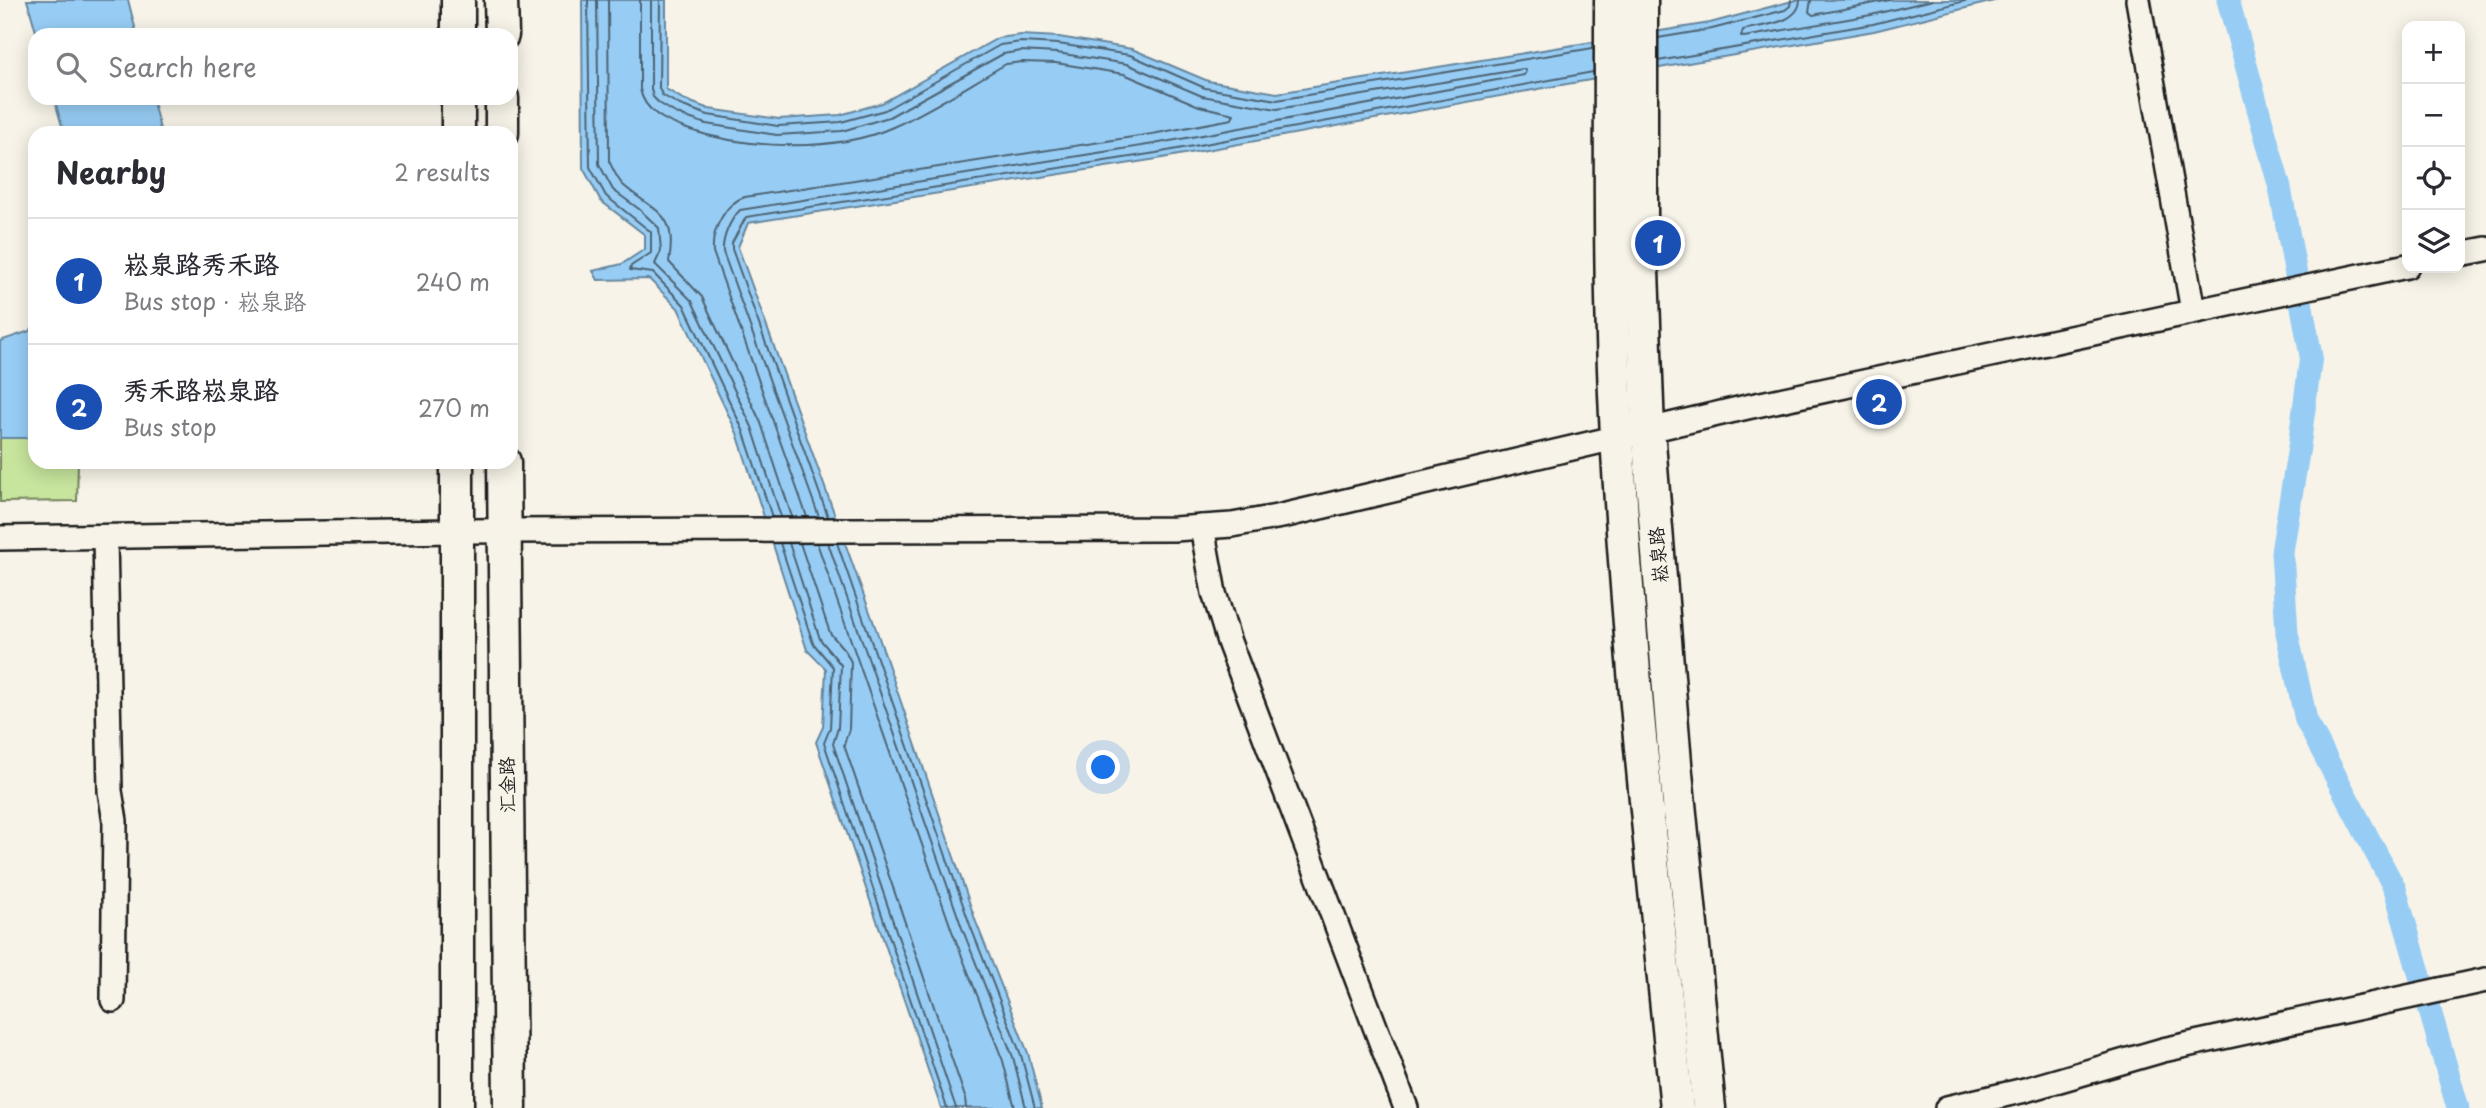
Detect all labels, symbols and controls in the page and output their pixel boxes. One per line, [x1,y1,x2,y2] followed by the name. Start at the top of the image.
[2402,21,2465,273] map controls
[2402,21,2465,84] button: +
[28,28,518,105] search box
[108,47,257,86] text: Search here
[52,48,90,86] icon: search
[2402,84,2465,147] button: −
[2402,147,2465,210] button: locate
[56,149,166,194] text: Nearby
[394,154,490,189] text: 2 results
[2402,210,2465,273] button: layers
[1635,217,1681,269] pin: 1
[123,244,279,283] text: 崧泉路秀禾路
[74,264,85,299] text: 1
[416,264,490,299] text: 240 m
[123,283,306,318] text: Bus stop · 崧泉路
[123,370,279,409] text: 秀禾路崧泉路
[1856,376,1902,428] pin: 2
[71,390,87,425] text: 2
[418,390,490,425] text: 270 m
[123,409,217,444] text: Bus stop
[1641,525,1673,585] street label: 崧泉路
[1086,750,1120,784] your location
[492,756,520,814] street label: 汇金路

